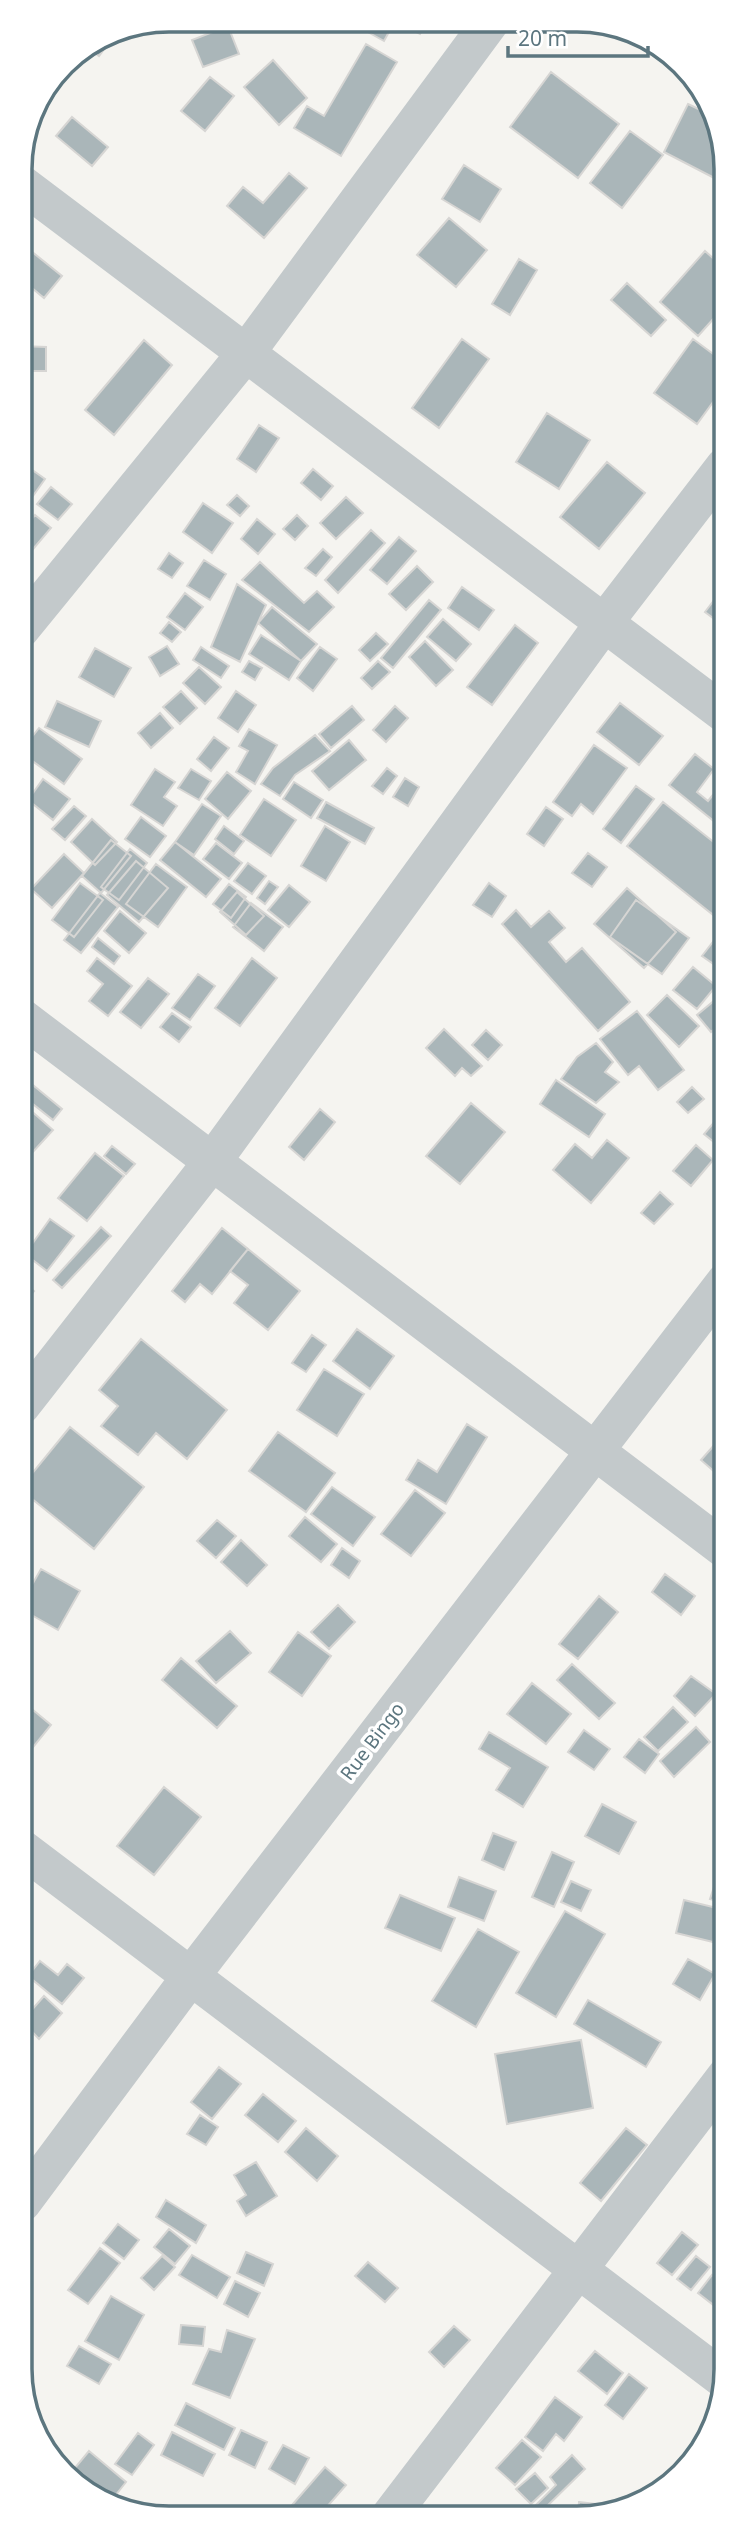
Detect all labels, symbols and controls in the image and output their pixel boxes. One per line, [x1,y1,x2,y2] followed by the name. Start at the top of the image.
[508,14,648,58] scale bar
[518,24,567,52] text: 20 m
[334,1697,410,1785] street label: Rue Bingo

